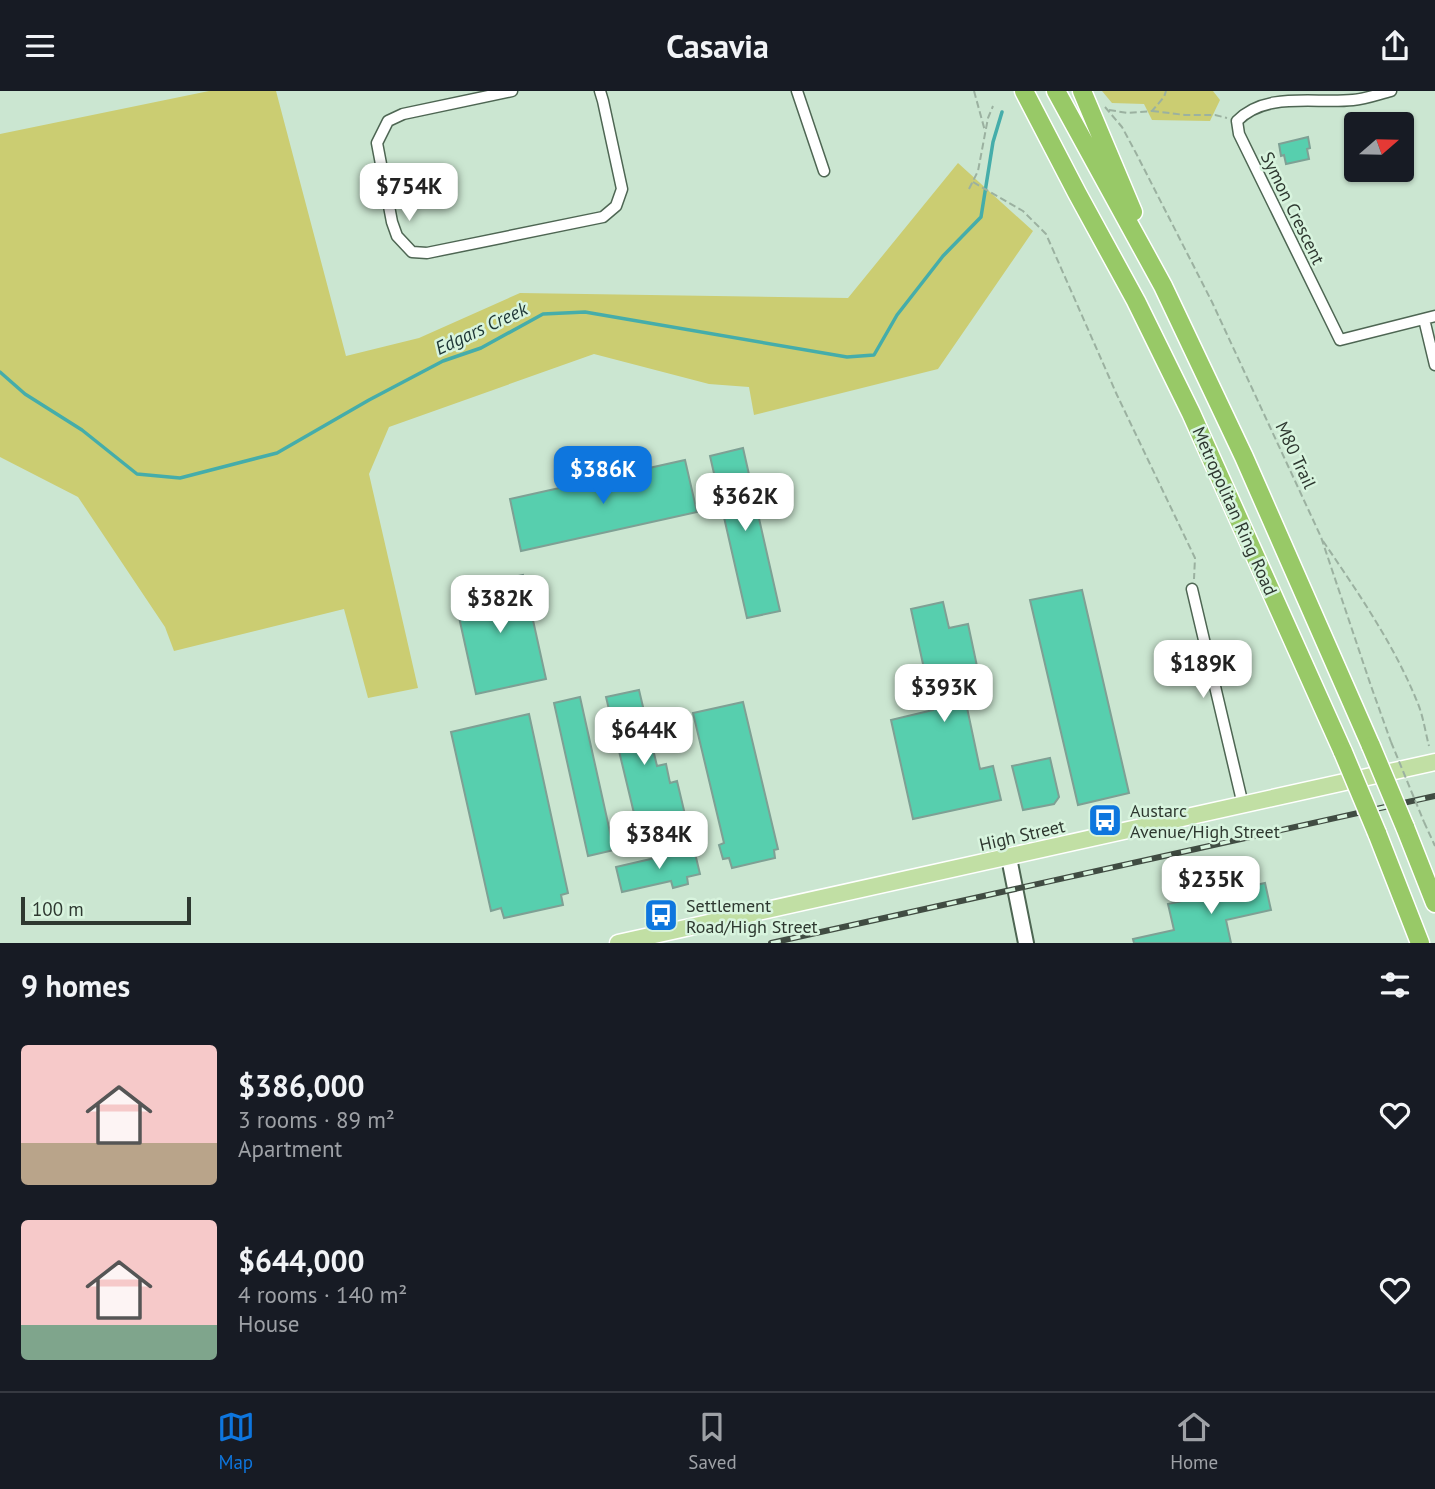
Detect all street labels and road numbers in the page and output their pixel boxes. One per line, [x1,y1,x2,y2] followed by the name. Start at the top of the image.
[1256,148,1330,268] street label: Symon Crescent
[1271,418,1322,493] street label: M80 Trail
[1187,423,1283,599] street label: Metropolitan Ring Road
[977,814,1067,856] street label: High Street

